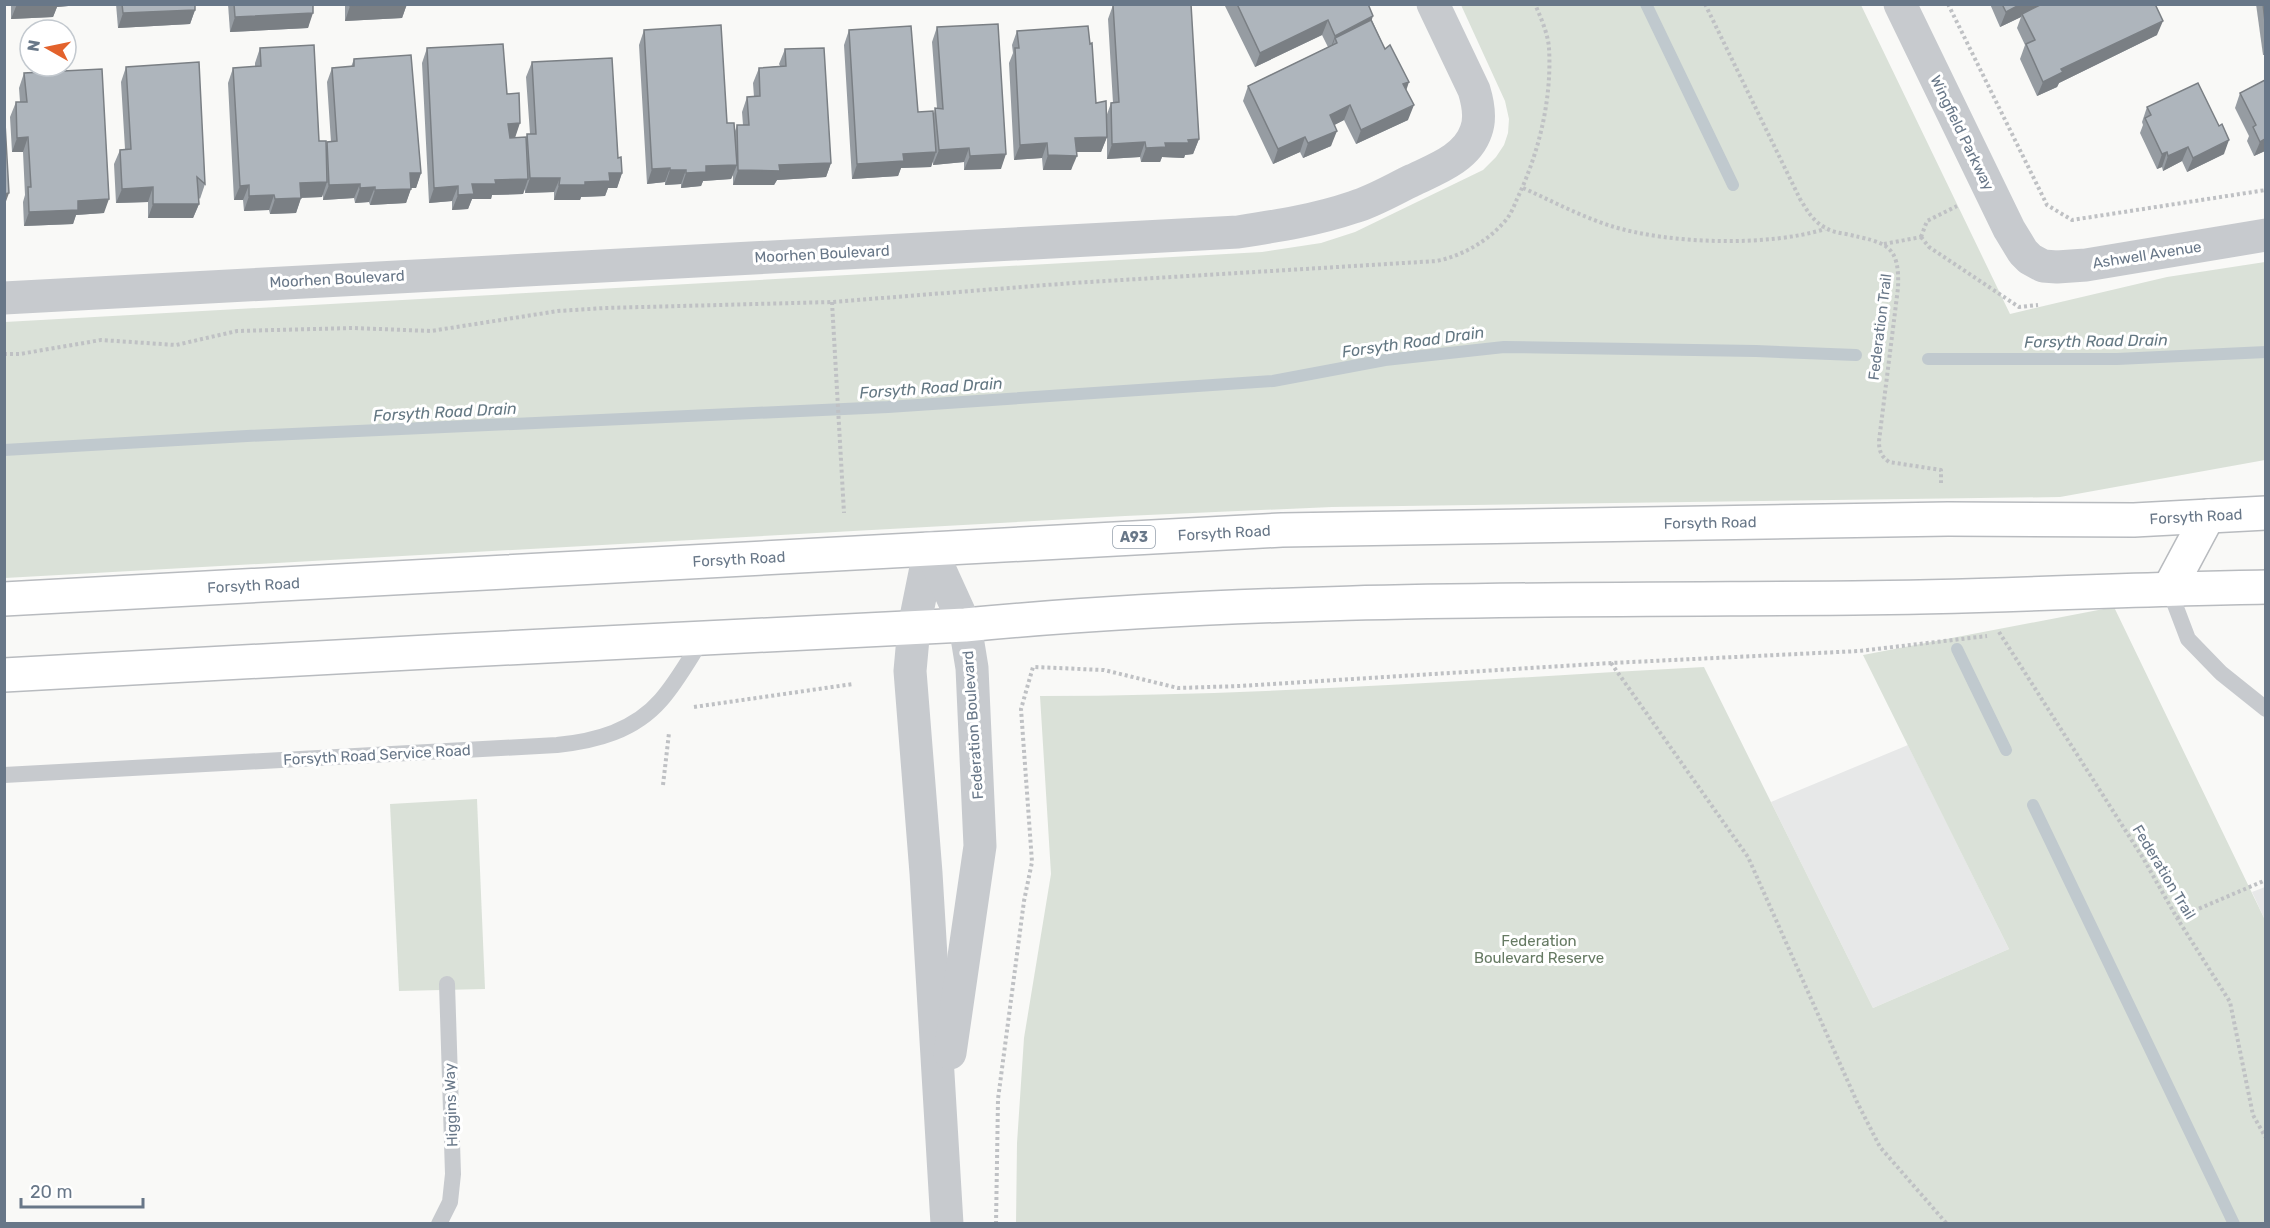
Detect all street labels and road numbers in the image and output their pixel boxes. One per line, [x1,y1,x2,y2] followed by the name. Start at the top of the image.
[1926,72,1998,194] street label: Wingfield Parkway
[2091,238,2203,272] street label: Ashwell Avenue
[754,241,890,267] street label: Moorhen Boulevard
[269,266,405,292] street label: Moorhen Boulevard
[1865,273,1895,381] street label: Federation Trail
[2149,505,2243,528] street label: Forsyth Road
[1664,513,1757,533] street label: Forsyth Road
[1177,522,1271,545] street label: Forsyth Road
[1113,526,1155,548] road number: A93
[692,548,786,571] street label: Forsyth Road
[207,574,300,597] street label: Forsyth Road
[959,650,987,800] street label: Federation Boulevard
[283,741,471,769] street label: Forsyth Road Service Road
[2129,821,2199,923] street label: Federation Trail
[441,1063,461,1147] street label: Higgins Way

